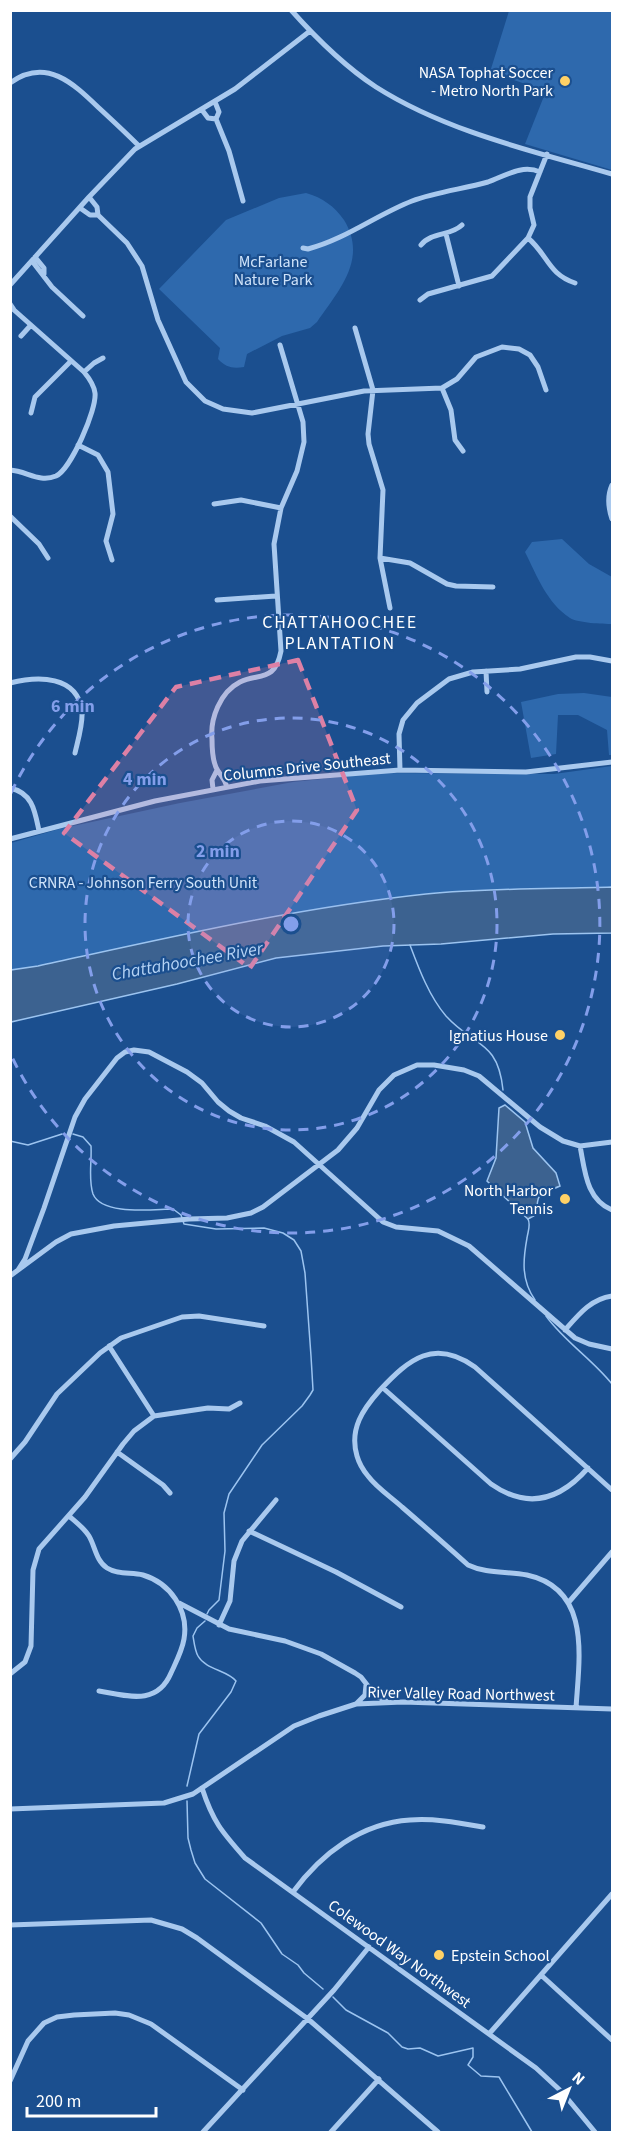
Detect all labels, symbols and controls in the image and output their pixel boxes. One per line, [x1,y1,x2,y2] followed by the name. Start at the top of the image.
[419,62,553,102] place label: NASA Tophat Soccer - Metro North Park
[558,74,572,88] marker: NASA Tophat Soccer - Metro North Park
[234,251,312,291] park label: McFarlane Nature Park
[262,610,418,656] district label: CHATTAHOOCHEE PLANTATION
[51,694,95,719] text: 6 min
[222,747,392,787] street label: Columns Drive Southeast
[123,767,167,792] text: 4 min
[196,839,240,864] text: 2 min
[29,872,258,894] park label: CRNRA - Johnson Ferry South Unit
[281,914,301,934] centre of rings
[109,936,265,987] water label: Chattahoochee River
[449,1025,548,1047] place label: Ignatius House
[553,1028,567,1042] marker: Ignatius House
[464,1180,553,1220] place label: North Harbor Tennis
[558,1192,572,1206] marker: North Harbor Tennis
[367,1681,555,1707] street label: River Valley Road Northwest
[323,1894,476,2014] street label: Colewood Way Northwest
[451,1945,550,1967] place label: Epstein School
[432,1948,446,1962] marker: Epstein School
[539,2059,599,2119] north arrow
[567,2067,590,2090] text: N
[27,2080,156,2118] scale bar
[36,2089,81,2114] text: 200 m

